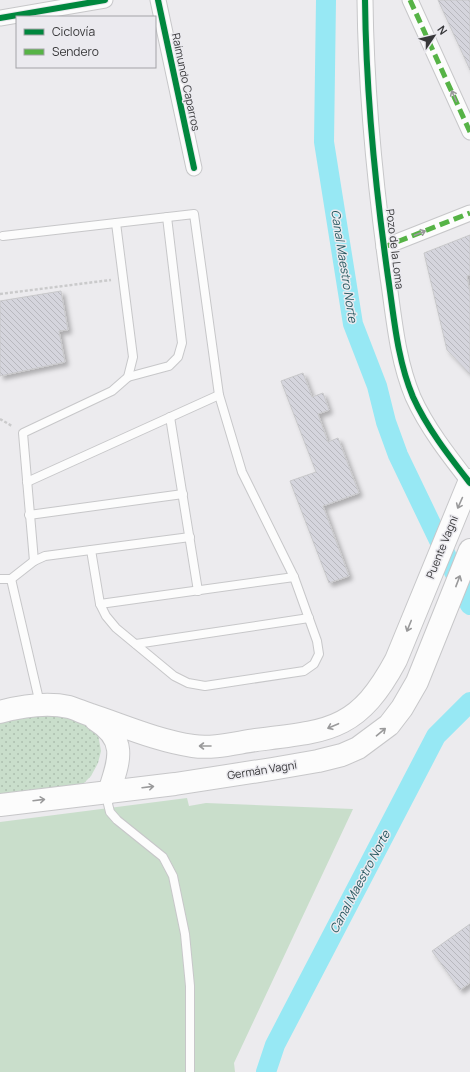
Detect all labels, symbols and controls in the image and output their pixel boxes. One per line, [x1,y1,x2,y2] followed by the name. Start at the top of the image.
[16,16,156,68] legend
[414,16,454,56] north arrow
[434,22,451,38] text: N
[52,23,95,40] text: Ciclovía
[169,31,204,133] street label: Raimundo Caparros
[52,43,99,60] text: Sendero
[450,91,457,103] one-way arrow
[327,208,362,325] water label: Canal Maestro Norte
[383,208,408,290] street label: Pozo de la Loma
[413,228,425,236] one-way arrow
[456,497,463,509] one-way arrow
[422,513,461,581] street label: Puente Vagni
[455,575,463,587] one-way arrow
[405,619,413,631] one-way arrow
[328,723,340,731] one-way arrow
[375,728,386,736] one-way arrow
[199,742,212,750] one-way arrow
[226,757,298,782] street label: Germán Vagni
[141,783,154,791] one-way arrow
[32,796,45,804] one-way arrow
[325,827,394,936] water label: Canal Maestro Norte

